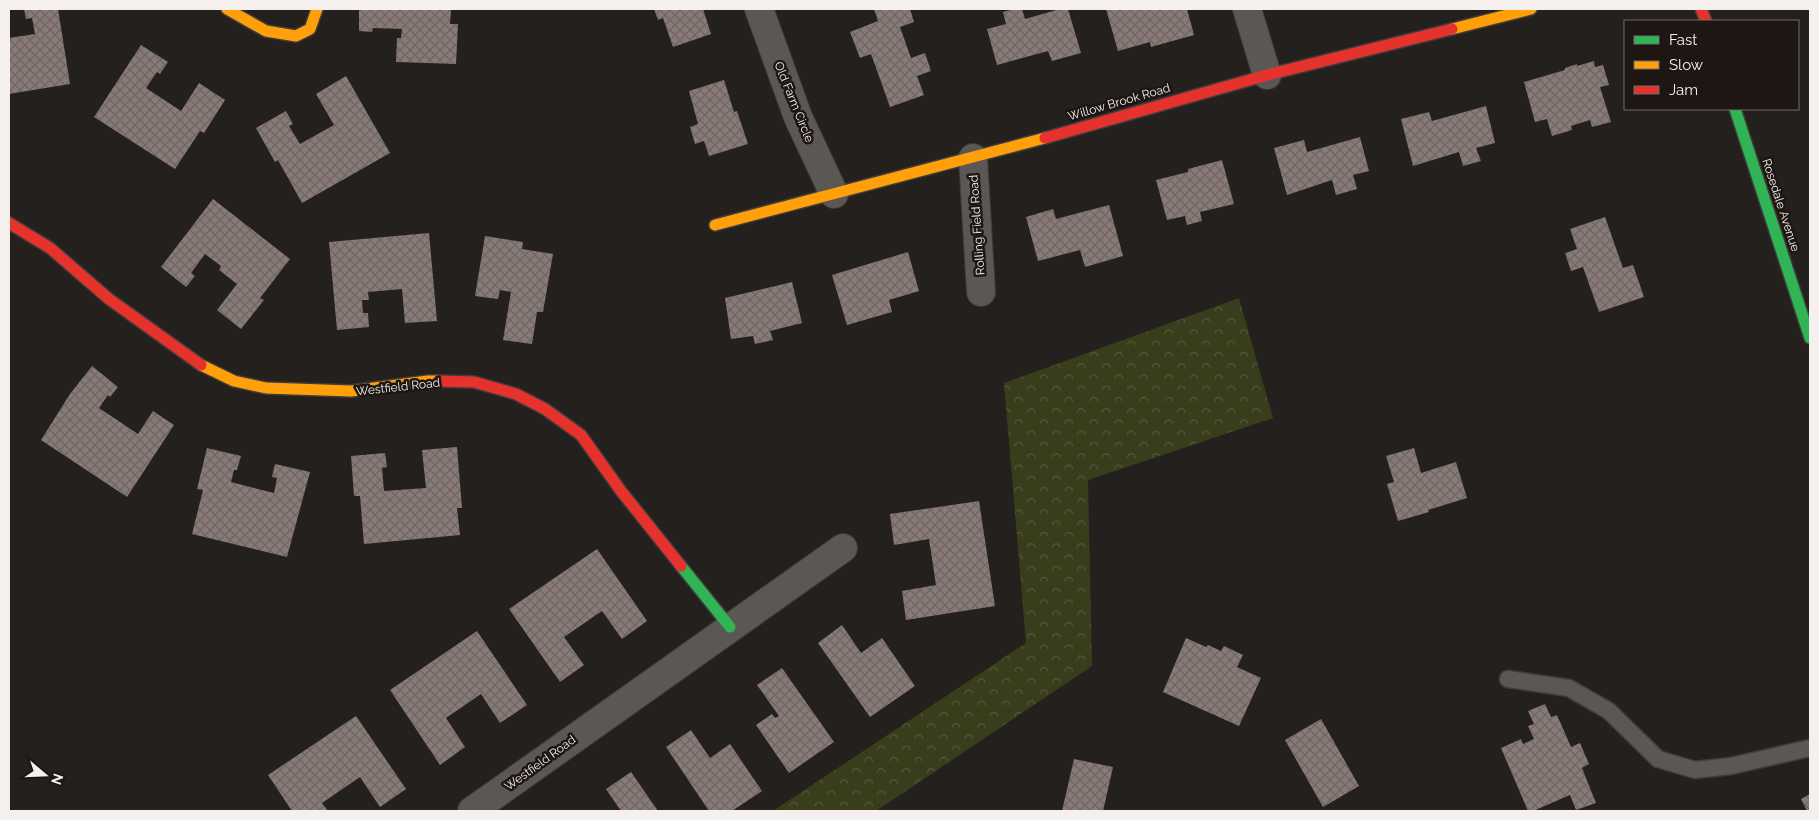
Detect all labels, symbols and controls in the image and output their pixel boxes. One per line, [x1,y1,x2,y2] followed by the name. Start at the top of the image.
[1624,20,1799,110] legend
[1669,31,1697,49] text: Fast
[1669,56,1703,74] text: Slow
[771,60,817,144] street label: Old Farm Circle
[1066,81,1172,123] street label: Willow Brook Road
[1669,81,1698,99] text: Jam
[1759,157,1803,253] street label: Rosedale Avenue
[967,174,987,276] street label: Rolling Field Road
[355,376,441,398] street label: Westfield Road
[502,733,578,793] street label: Westfield Road
[20,750,70,800] north arrow
[48,772,67,787] text: N

